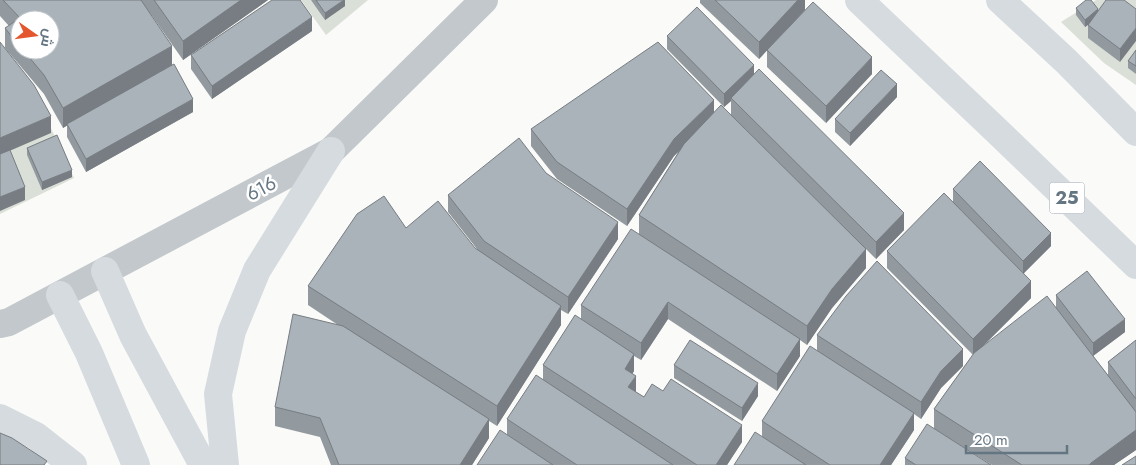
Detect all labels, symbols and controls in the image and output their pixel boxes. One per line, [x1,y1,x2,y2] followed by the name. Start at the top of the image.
[10,10,60,60] north arrow
[36,27,59,49] text: ش
[241,169,281,208] street label: 616
[1050,182,1084,214] road number: 25
[966,422,1067,454] scale bar
[974,429,1008,451] text: 20 m

